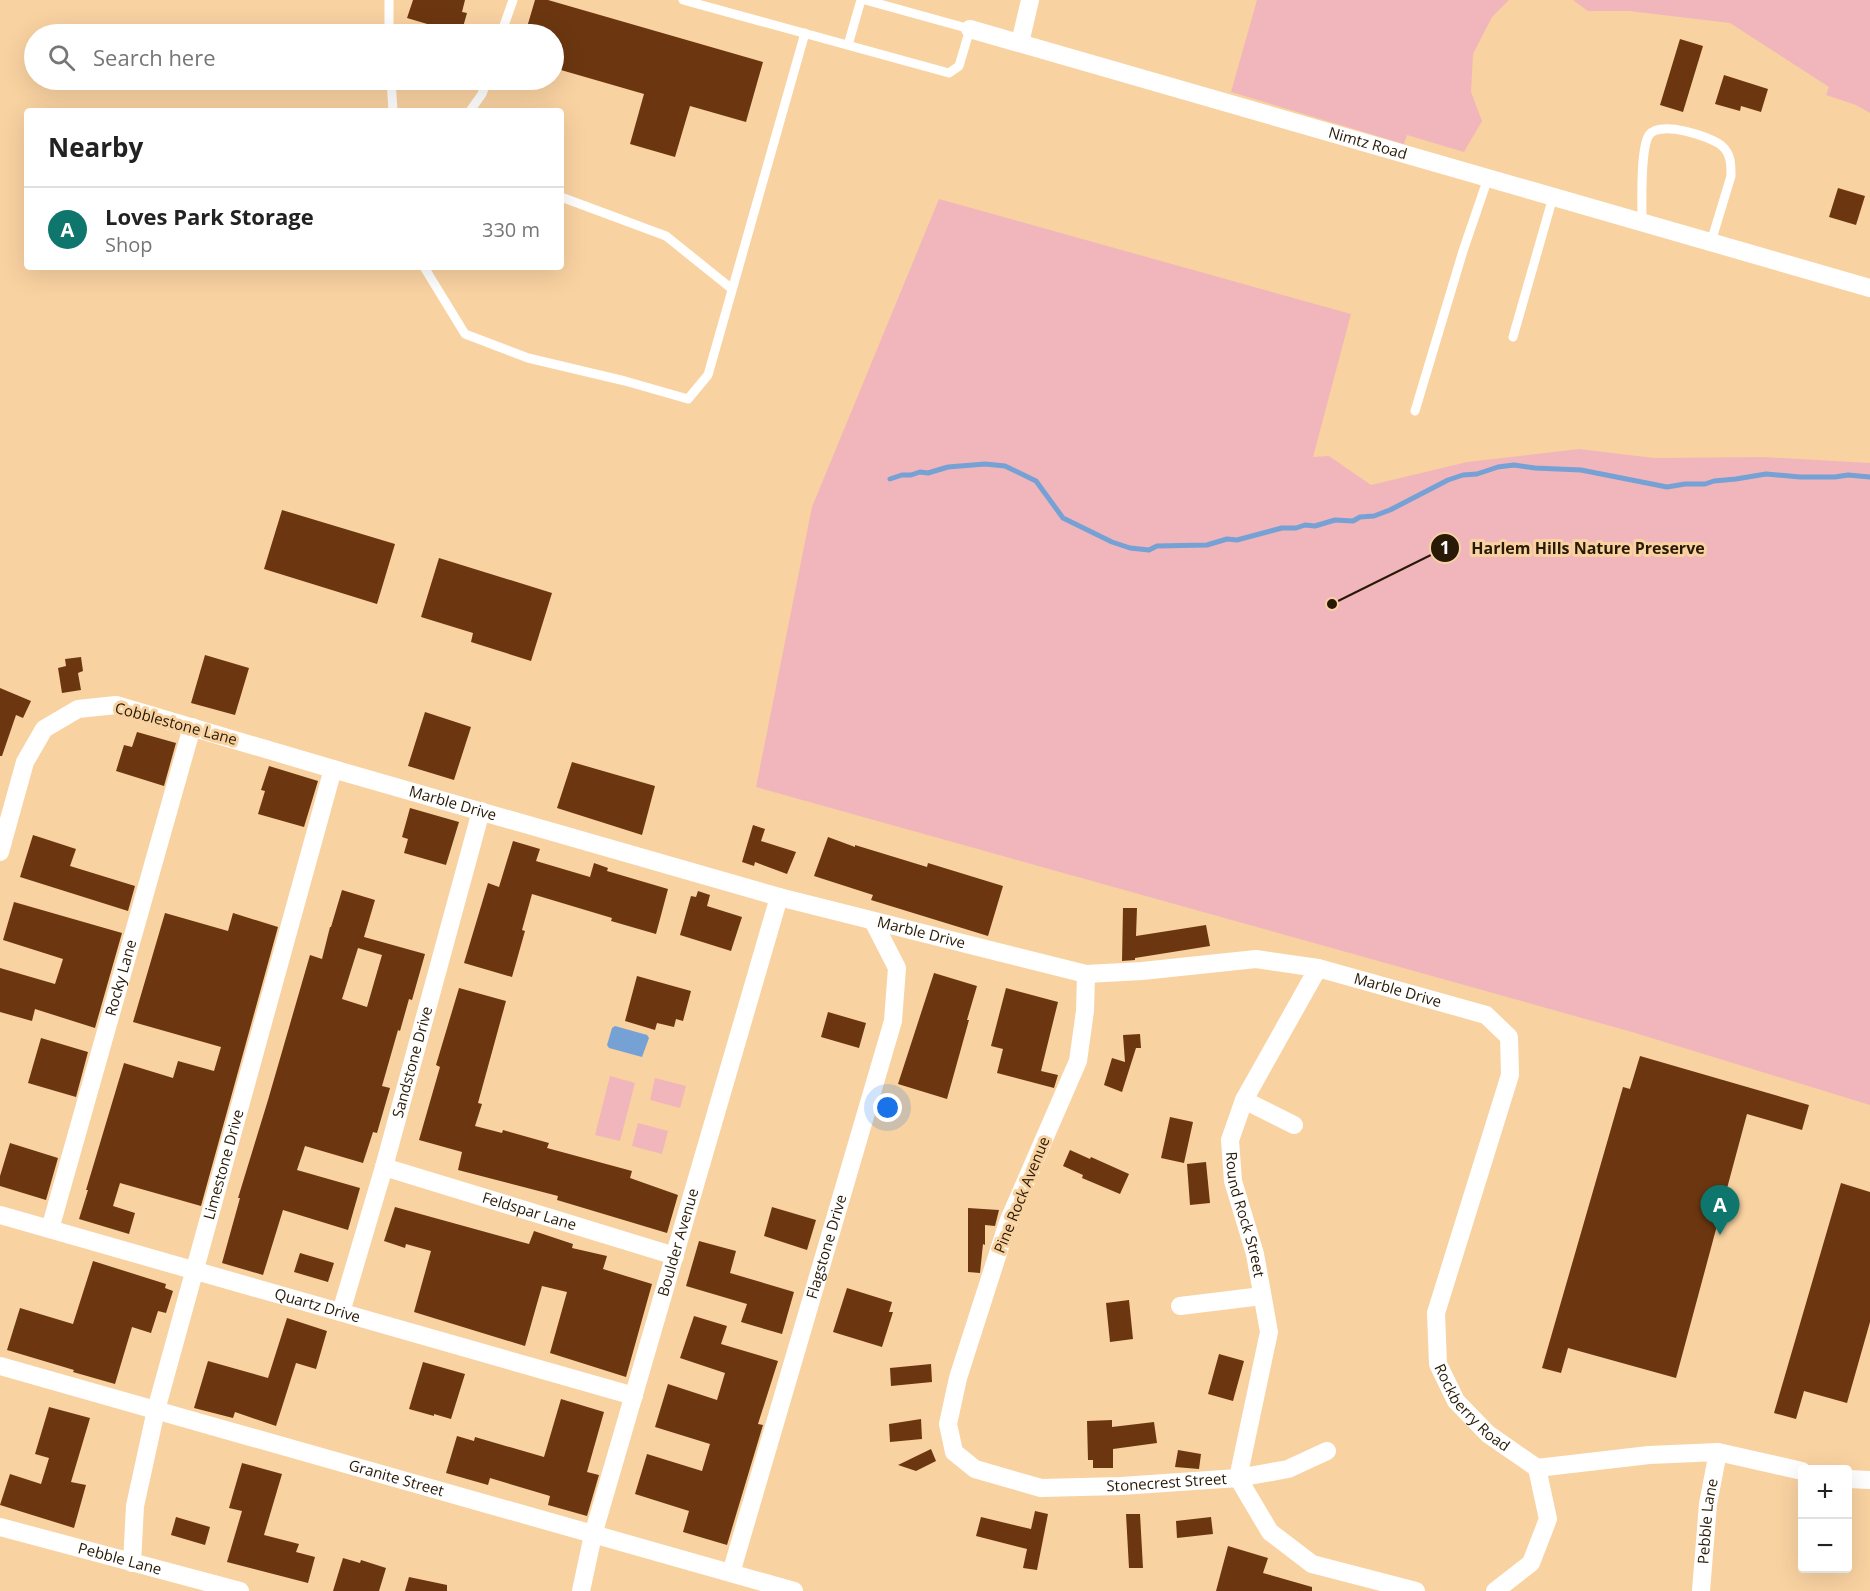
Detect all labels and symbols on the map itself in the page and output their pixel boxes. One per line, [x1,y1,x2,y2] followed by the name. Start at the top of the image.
[1326,122,1410,163] street label: Nimtz Road
[1430,531,1717,565] callout: Harlem Hills Nature Preserve
[1440,535,1450,559] text: 1
[1471,537,1705,559] text: Harlem Hills Nature Preserve
[113,697,240,749] street label: Cobblestone Lane
[407,780,499,824] street label: Marble Drive
[875,911,968,952] street label: Marble Drive
[100,937,140,1018] street label: Rocky Lane
[1352,968,1444,1011] street label: Marble Drive
[387,1004,436,1120] street label: Sandstone Drive
[873,1093,902,1122] your location
[198,1107,248,1222] street label: Limestone Drive
[989,1133,1054,1256] street label: Pine Rock Avenue
[1222,1151,1270,1279] street label: Round Rock Street
[652,1186,703,1299] street label: Boulder Avenue
[1700,1186,1740,1235] pin: A
[480,1187,579,1234] street label: Feldspar Lane
[801,1192,851,1301] street label: Flagstone Drive
[272,1283,363,1326] street label: Quartz Drive
[1430,1360,1514,1455] street label: Rockberry Road
[347,1454,447,1500] street label: Granite Street
[1106,1468,1227,1495] street label: Stonecrest Street
[1692,1477,1722,1565] street label: Pebble Lane
[76,1537,164,1579] street label: Pebble Lane

